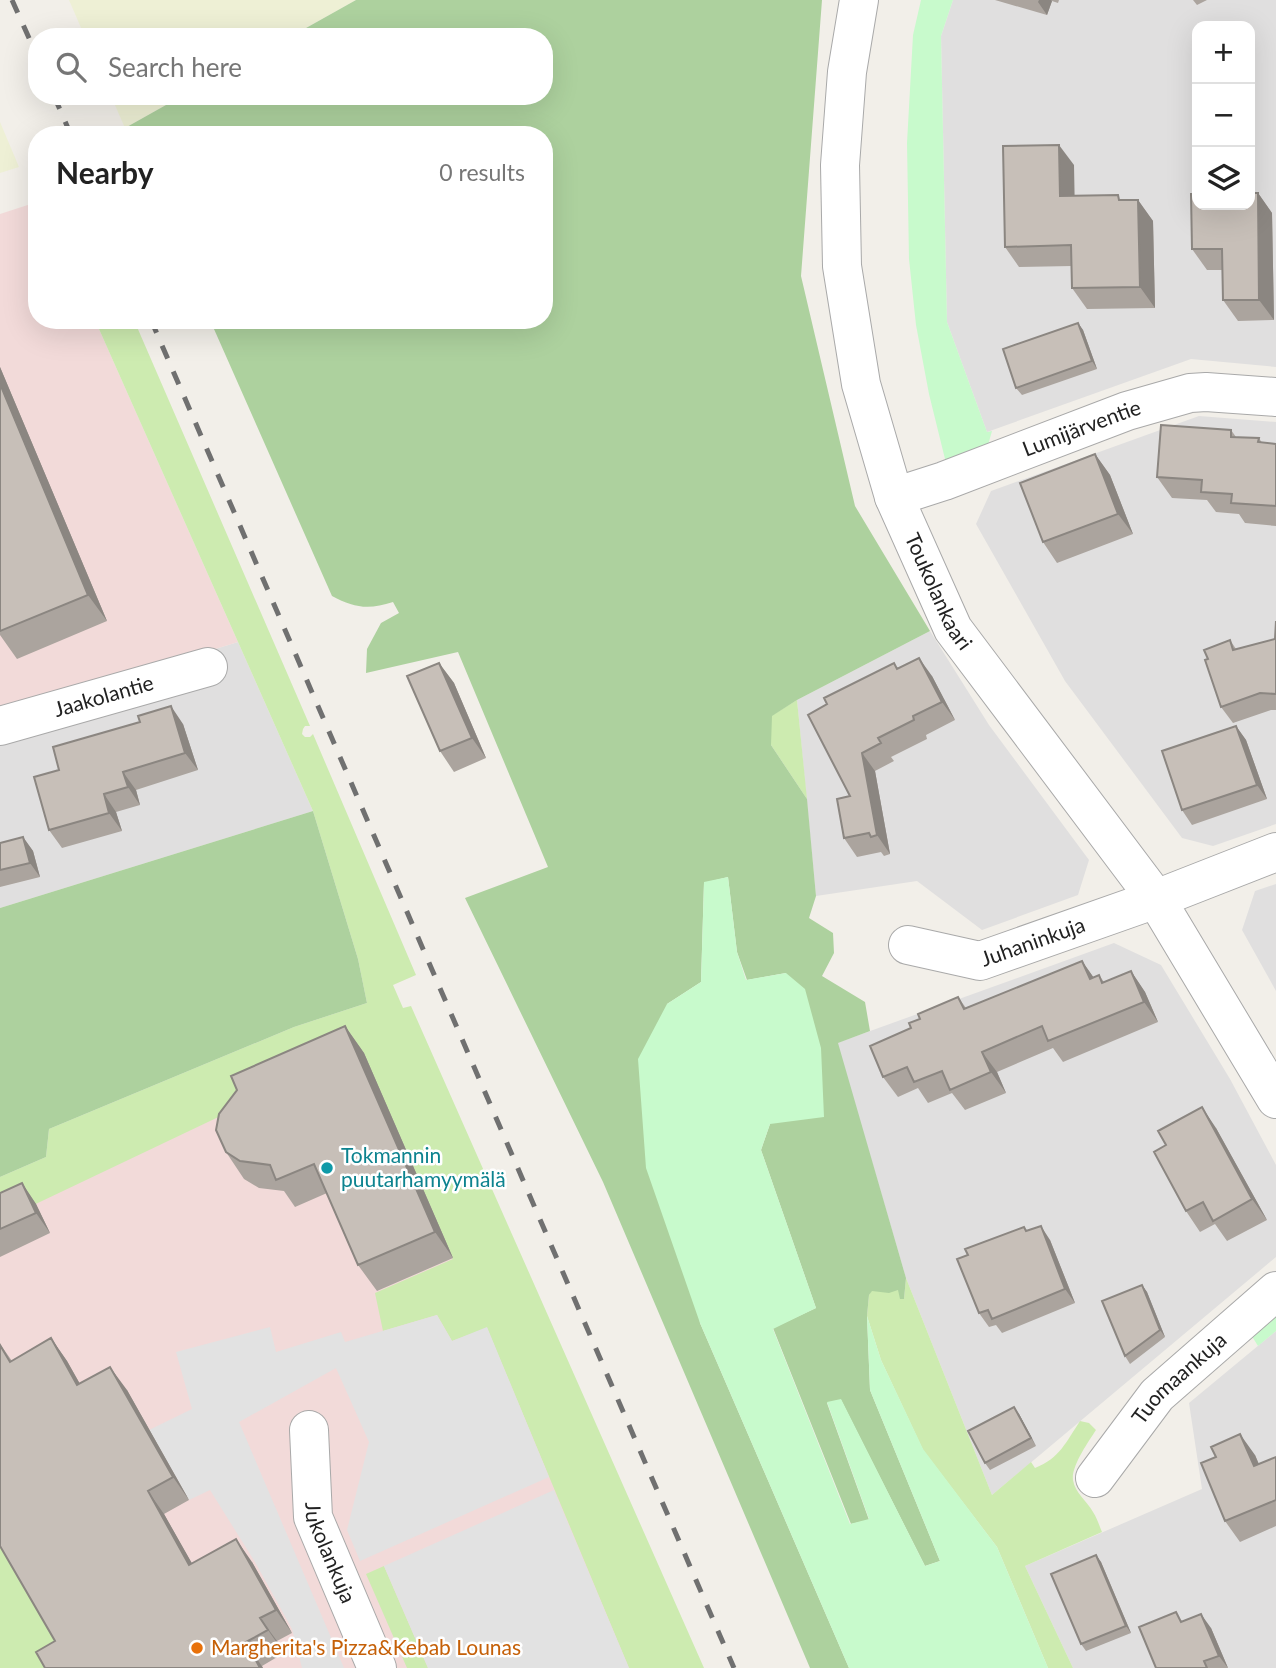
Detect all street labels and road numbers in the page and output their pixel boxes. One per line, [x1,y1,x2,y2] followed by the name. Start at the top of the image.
[1019,394,1143,461] street label: Lumijärventie
[901,529,978,654] street label: Toukolankaari
[51,669,156,721] street label: Jaakolantie
[977,911,1088,971] street label: Juhaninkuja
[1126,1326,1231,1428] street label: Tuomaankuja
[301,1502,362,1607] street label: Jukolankuja

